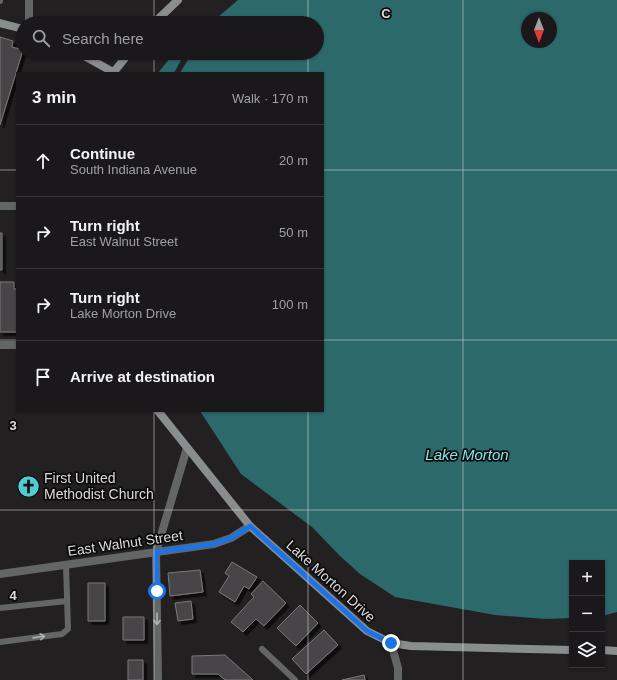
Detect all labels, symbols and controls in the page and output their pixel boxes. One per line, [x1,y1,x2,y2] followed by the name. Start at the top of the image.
[381,6,391,21] text: C
[521,12,557,48] north arrow
[16,16,324,60] search box
[30,27,52,49] icon: search
[62,30,144,47] text: Search here
[32,88,76,107] text: 3 min
[232,91,308,106] text: Walk · 170 m
[70,145,135,162] text: Continue
[32,150,54,172] icon: ahead
[279,153,308,168] text: 20 m
[70,162,197,177] text: South Indiana Avenue
[70,217,140,234] text: Turn right
[32,222,54,244] icon: right
[279,225,308,240] text: 50 m
[70,234,178,249] text: East Walnut Street
[70,289,140,306] text: Turn right
[32,294,54,316] icon: right
[272,297,308,312] text: 100 m
[70,306,176,321] text: Lake Morton Drive
[32,366,54,388] icon: arrive
[70,368,215,385] text: Arrive at destination
[9,418,17,433] text: 3
[425,446,509,463] water label: Lake Morton
[44,470,154,502] place label: First United Methodist Church
[15,473,41,499] church icon: First United Methodist Church
[66,527,184,559] street label: East Walnut Street
[283,537,379,625] street label: Lake Morton Drive
[569,560,605,668] map controls
[569,560,605,596] button: +
[148,582,166,600] route start
[9,588,17,603] text: 4
[569,596,605,632] button: −
[154,612,161,625] one-way arrow
[569,632,605,668] button: layers
[32,633,45,641] one-way arrow
[382,634,400,652] route end

